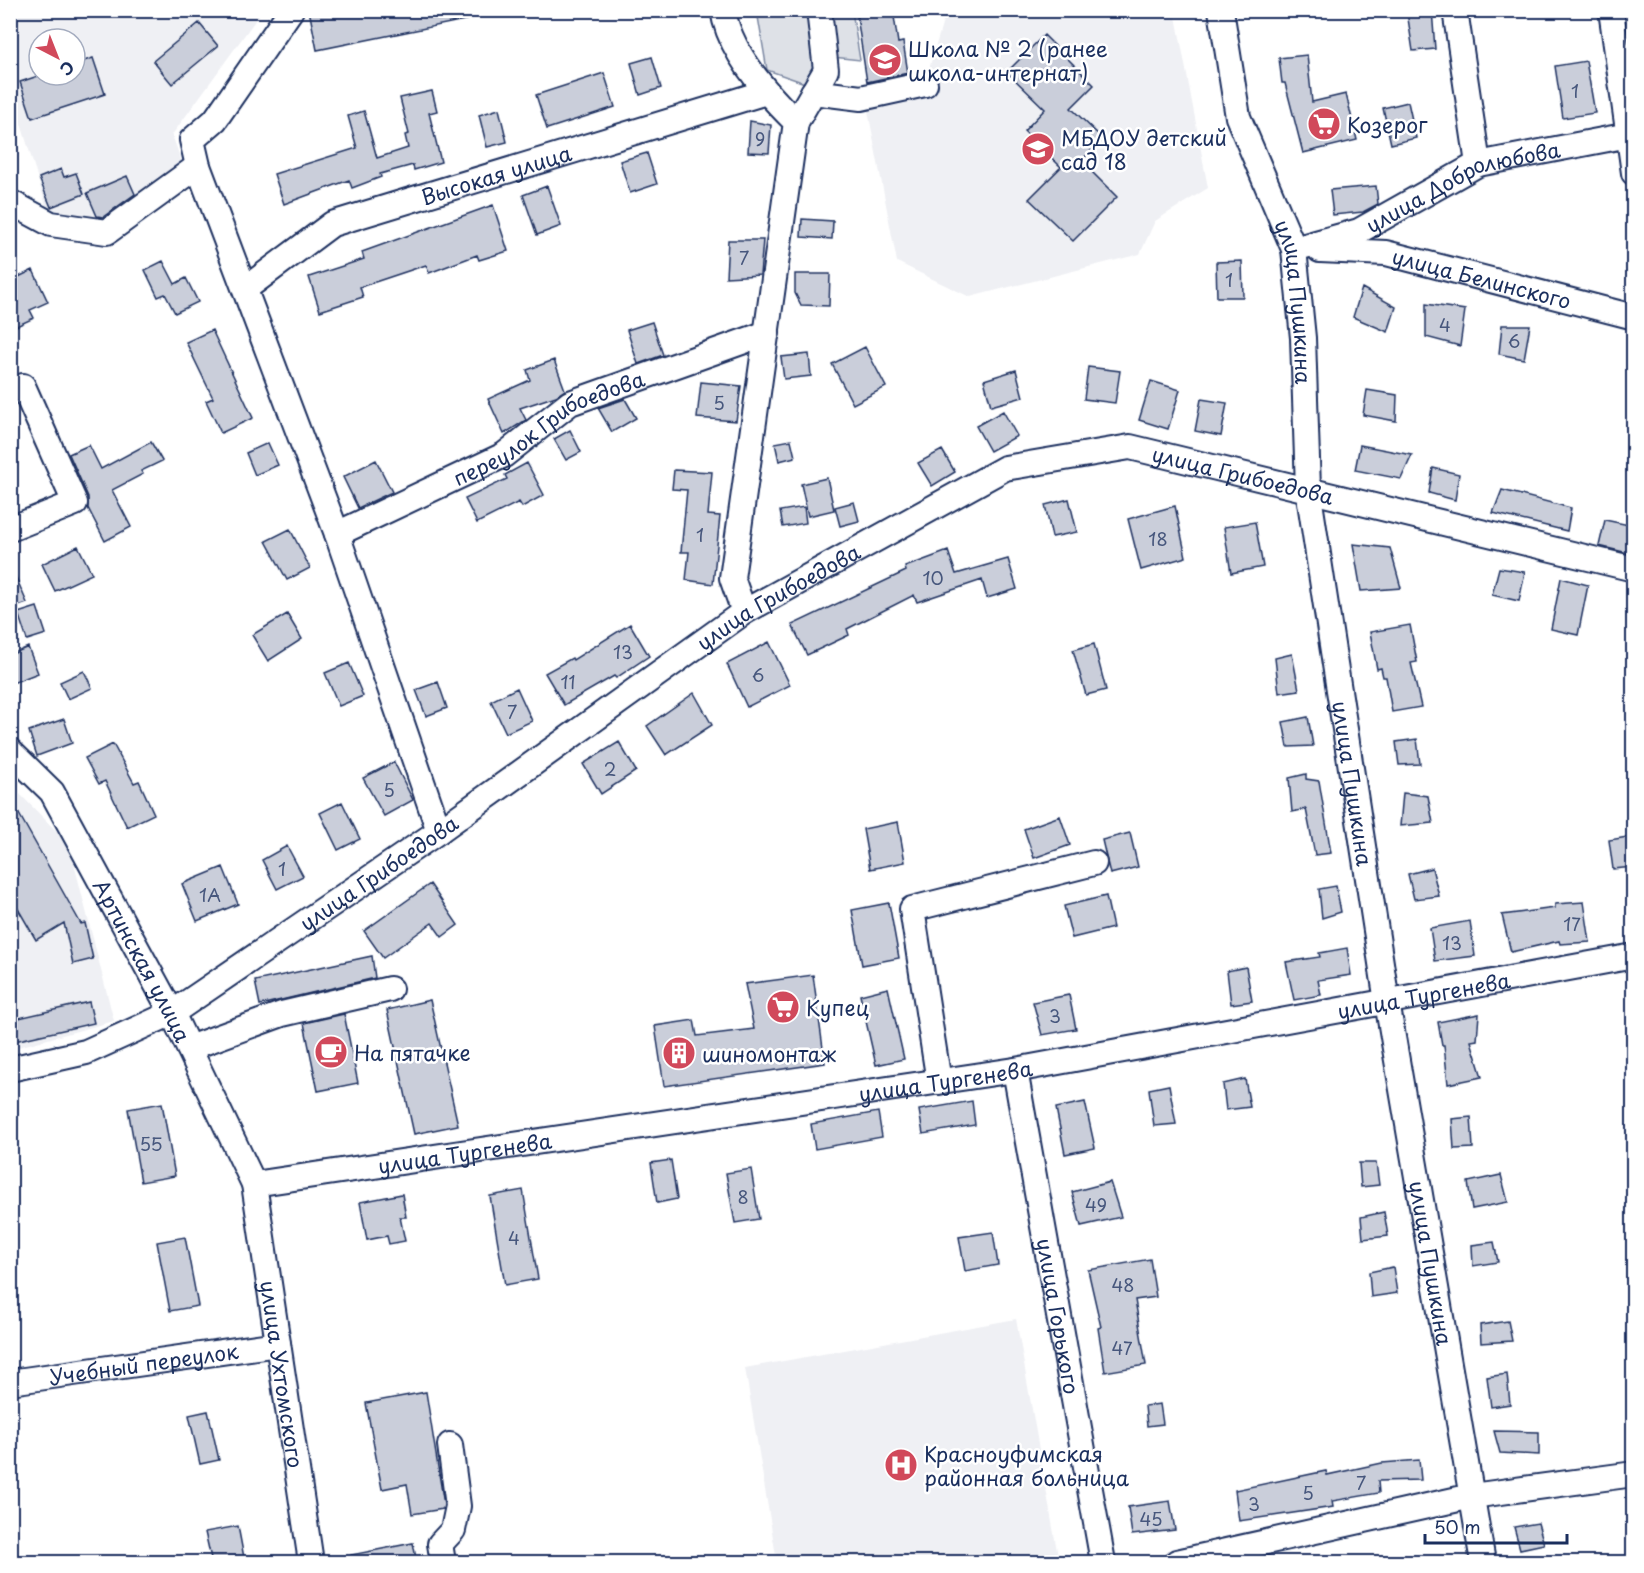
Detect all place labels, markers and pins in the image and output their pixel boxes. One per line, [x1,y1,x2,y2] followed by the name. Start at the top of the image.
[908,32,1108,88] place label: Школа № 2 (ранее школа-интернат)
[867,42,903,78] school or university icon: Школа № 2 (ранее школа-интернат)
[1306,106,1342,142] supermarket icon: Козерог
[1347,108,1428,140] place label: Козерог
[1061,121,1227,177] place label: МБДОУ детский сад 18
[1020,131,1056,167] school or university icon: МБДОУ детский сад 18
[765,989,801,1025] supermarket icon: Купец
[806,991,869,1023] place label: Купец
[313,1034,349,1070] cafe icon: На пятачке
[661,1035,697,1071] building icon: шиномонтаж
[354,1036,471,1068] place label: На пятачке
[702,1037,837,1069] place label: шиномонтаж
[924,1437,1130,1493] place label: Красноуфимская районная больница
[883,1447,919,1483] hospital icon: Красноуфимская районная больница

